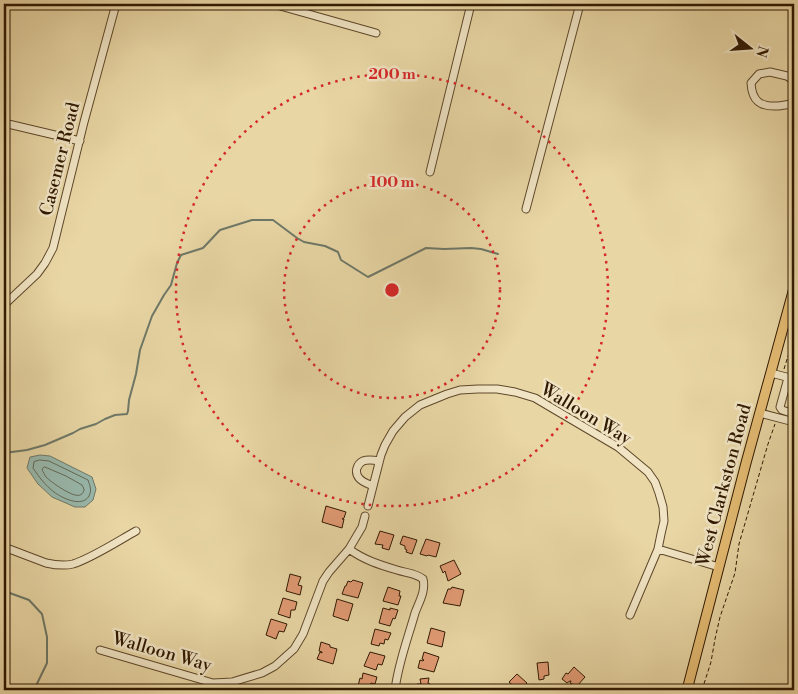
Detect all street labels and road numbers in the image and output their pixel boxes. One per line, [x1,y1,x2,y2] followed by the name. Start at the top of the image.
[35,99,85,218] street label: Casemer Road
[535,377,636,450] street label: Walloon Way
[691,400,757,570] street label: West Clarkston Road
[109,627,215,677] street label: Walloon Way

